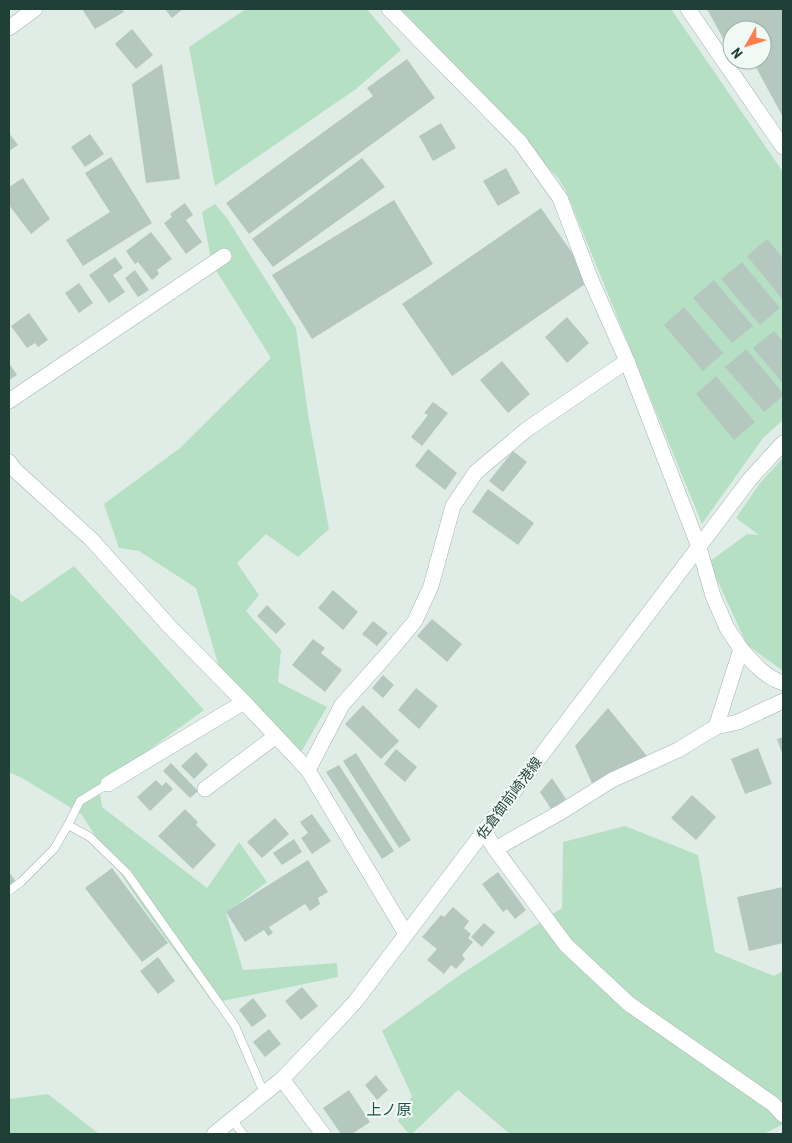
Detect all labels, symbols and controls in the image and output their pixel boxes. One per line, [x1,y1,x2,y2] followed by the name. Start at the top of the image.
[722,20,772,70] north arrow
[728,45,746,62] text: N
[473,754,545,842] street label: 佐倉御前崎港線
[366,1101,412,1119] district label: 上ノ原

